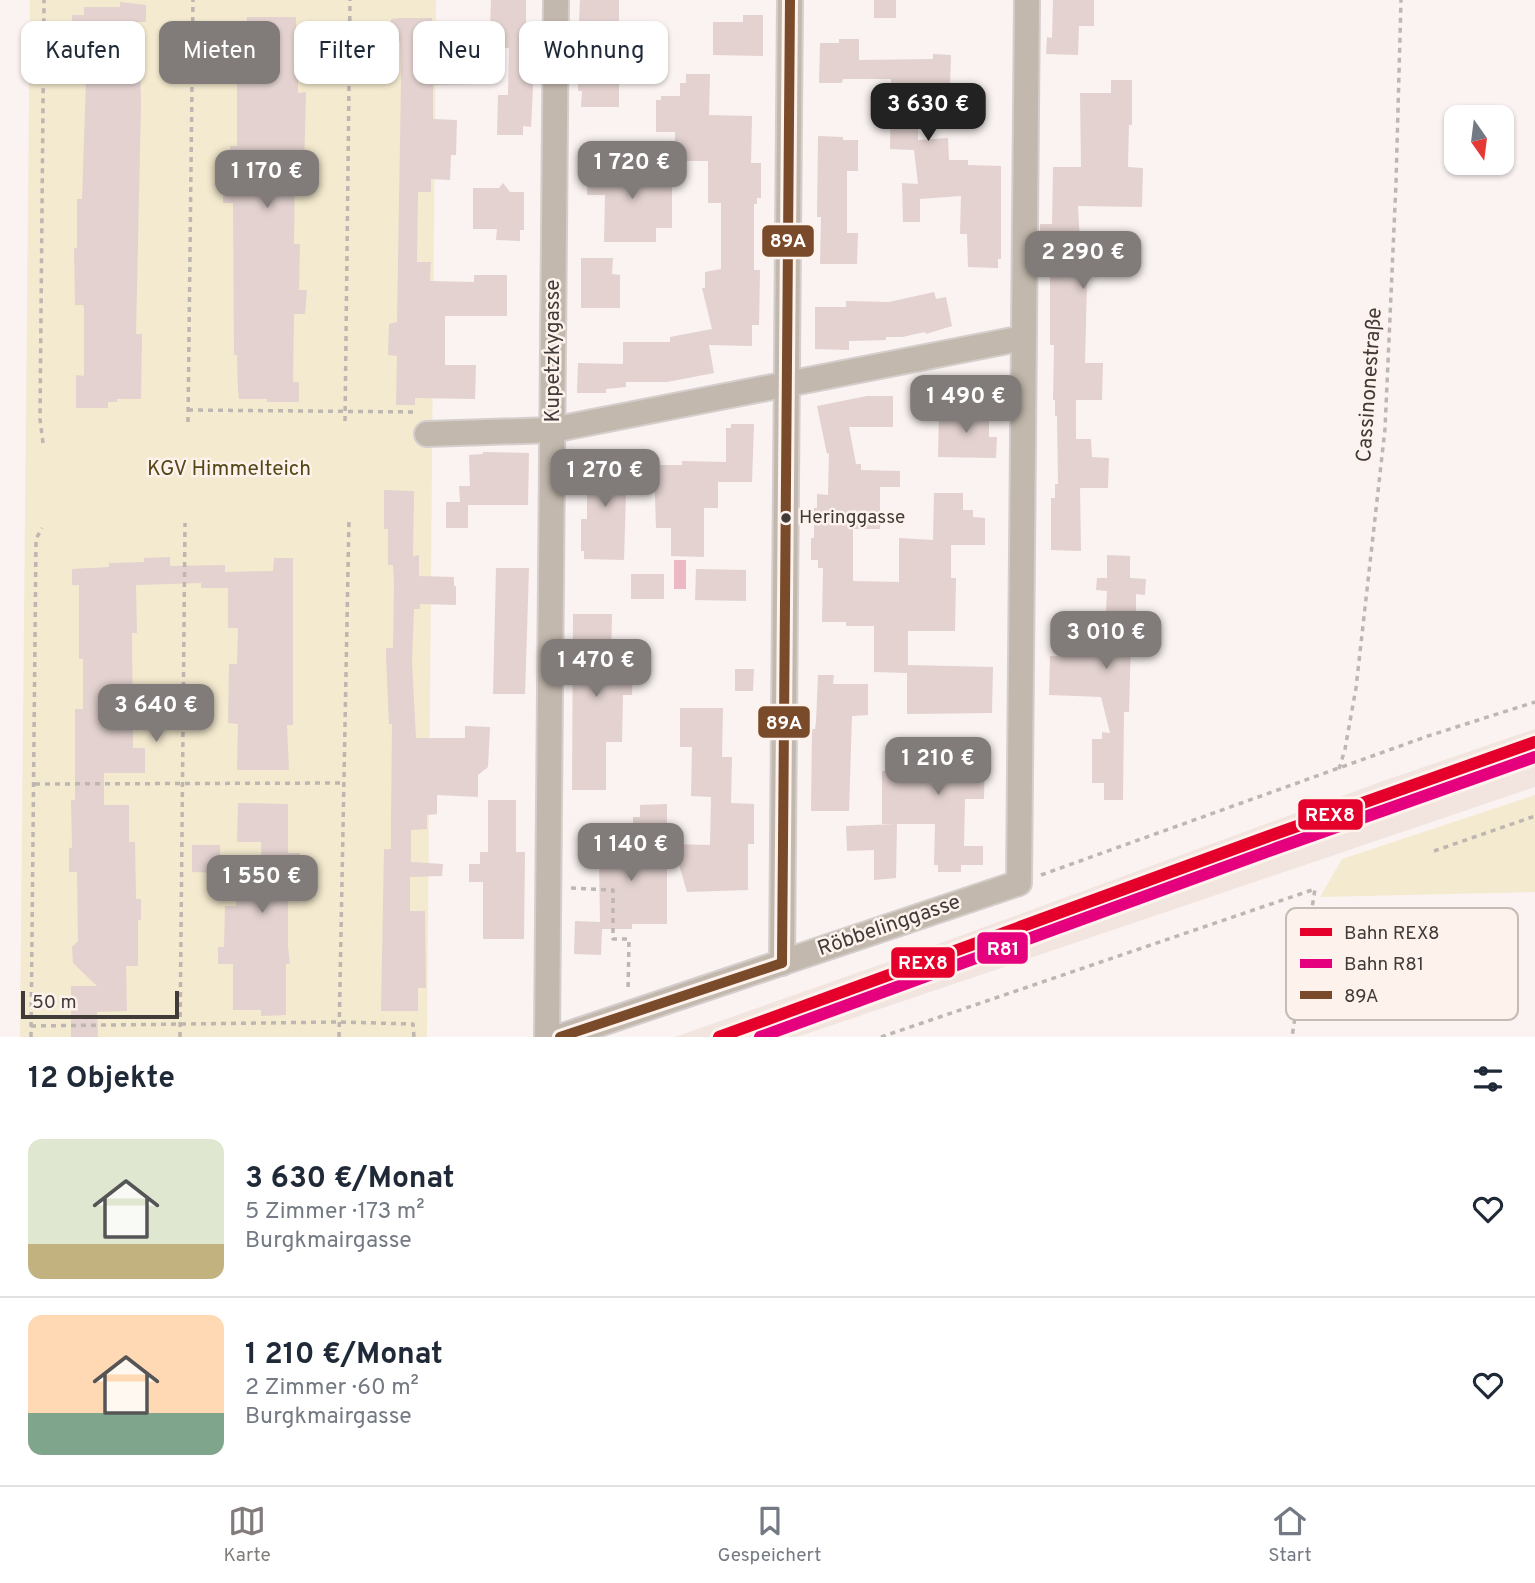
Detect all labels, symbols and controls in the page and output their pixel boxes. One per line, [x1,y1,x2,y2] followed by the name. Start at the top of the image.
[21,21,145,84] chip: Kaufen
[159,21,280,84] chip: Mieten
[294,21,399,84] chip: Filter
[413,21,505,84] chip: Neu
[519,21,668,84] chip: Wohnung
[863,83,993,143] pin: 3 630 €
[887,91,969,120] text: 3 630 €
[1444,105,1514,175] north arrow
[1444,105,1514,175] map controls
[567,142,697,201] pin: 1 720 €
[594,149,670,178] text: 1 720 €
[202,150,332,210] pin: 1 170 €
[231,158,303,187] text: 1 170 €
[761,224,815,258] line badge: 89A
[770,230,807,254] text: 89A
[1018,232,1148,291] pin: 2 290 €
[1041,239,1125,268] text: 2 290 €
[540,279,567,423] street label: Kupetzkygasse
[1351,307,1389,463] street label: Cassinonestraße
[901,376,1031,435] pin: 1 490 €
[926,383,1006,412] text: 1 490 €
[540,449,670,509] pin: 1 270 €
[147,456,311,483] park label: KGV Himmelteich
[567,457,643,486] text: 1 270 €
[799,506,905,530] place label: Heringgasse
[779,511,793,525] marker: Heringgasse
[1041,612,1171,671] pin: 3 010 €
[1066,619,1146,648] text: 3 010 €
[531,640,661,699] pin: 1 470 €
[557,647,635,676] text: 1 470 €
[91,684,221,744] pin: 3 640 €
[114,692,198,721] text: 3 640 €
[757,705,811,739] line badge: 89A
[766,712,803,736] text: 89A
[873,738,1003,797] pin: 1 210 €
[901,745,975,774] text: 1 210 €
[1297,798,1364,831] line badge: REX8
[1305,804,1355,828] text: REX8
[566,824,696,883] pin: 1 140 €
[594,831,668,860] text: 1 140 €
[197,856,327,915] pin: 1 550 €
[223,863,301,892] text: 1 550 €
[814,889,964,963] street label: Röbbelinggasse
[1286,908,1518,1020] legend
[1344,922,1440,946] text: Bahn REX8
[976,931,1029,965] line badge: R81
[987,938,1019,962] text: R81
[890,946,956,979] line badge: REX8
[898,952,948,976] text: REX8
[1344,953,1424,977] text: Bahn R81
[1344,985,1379,1009] text: 89A
[21,988,178,1020] scale bar
[32,991,77,1015] text: 50 m
[1469,1060,1507,1098] icon: filters
[28,1061,175,1098] text: 12 Objekte
[245,1161,454,1198] text: 3 630 €/Monat
[84,1167,168,1251] icon: home
[1469,1190,1507,1228] icon: heart
[245,1198,425,1227] text: 5 Zimmer · 173 m²
[245,1227,412,1256] text: Burgkmairgasse
[245,1337,443,1374] text: 1 210 €/Monat
[84,1343,168,1427] icon: home
[1469,1366,1507,1404] icon: heart
[245,1374,419,1403] text: 2 Zimmer · 60 m²
[245,1403,412,1432] text: Burgkmairgasse
[223,1502,271,1568] tab: Karte
[718,1502,821,1568] tab: Gespeichert
[1268,1502,1312,1568] tab: Start

